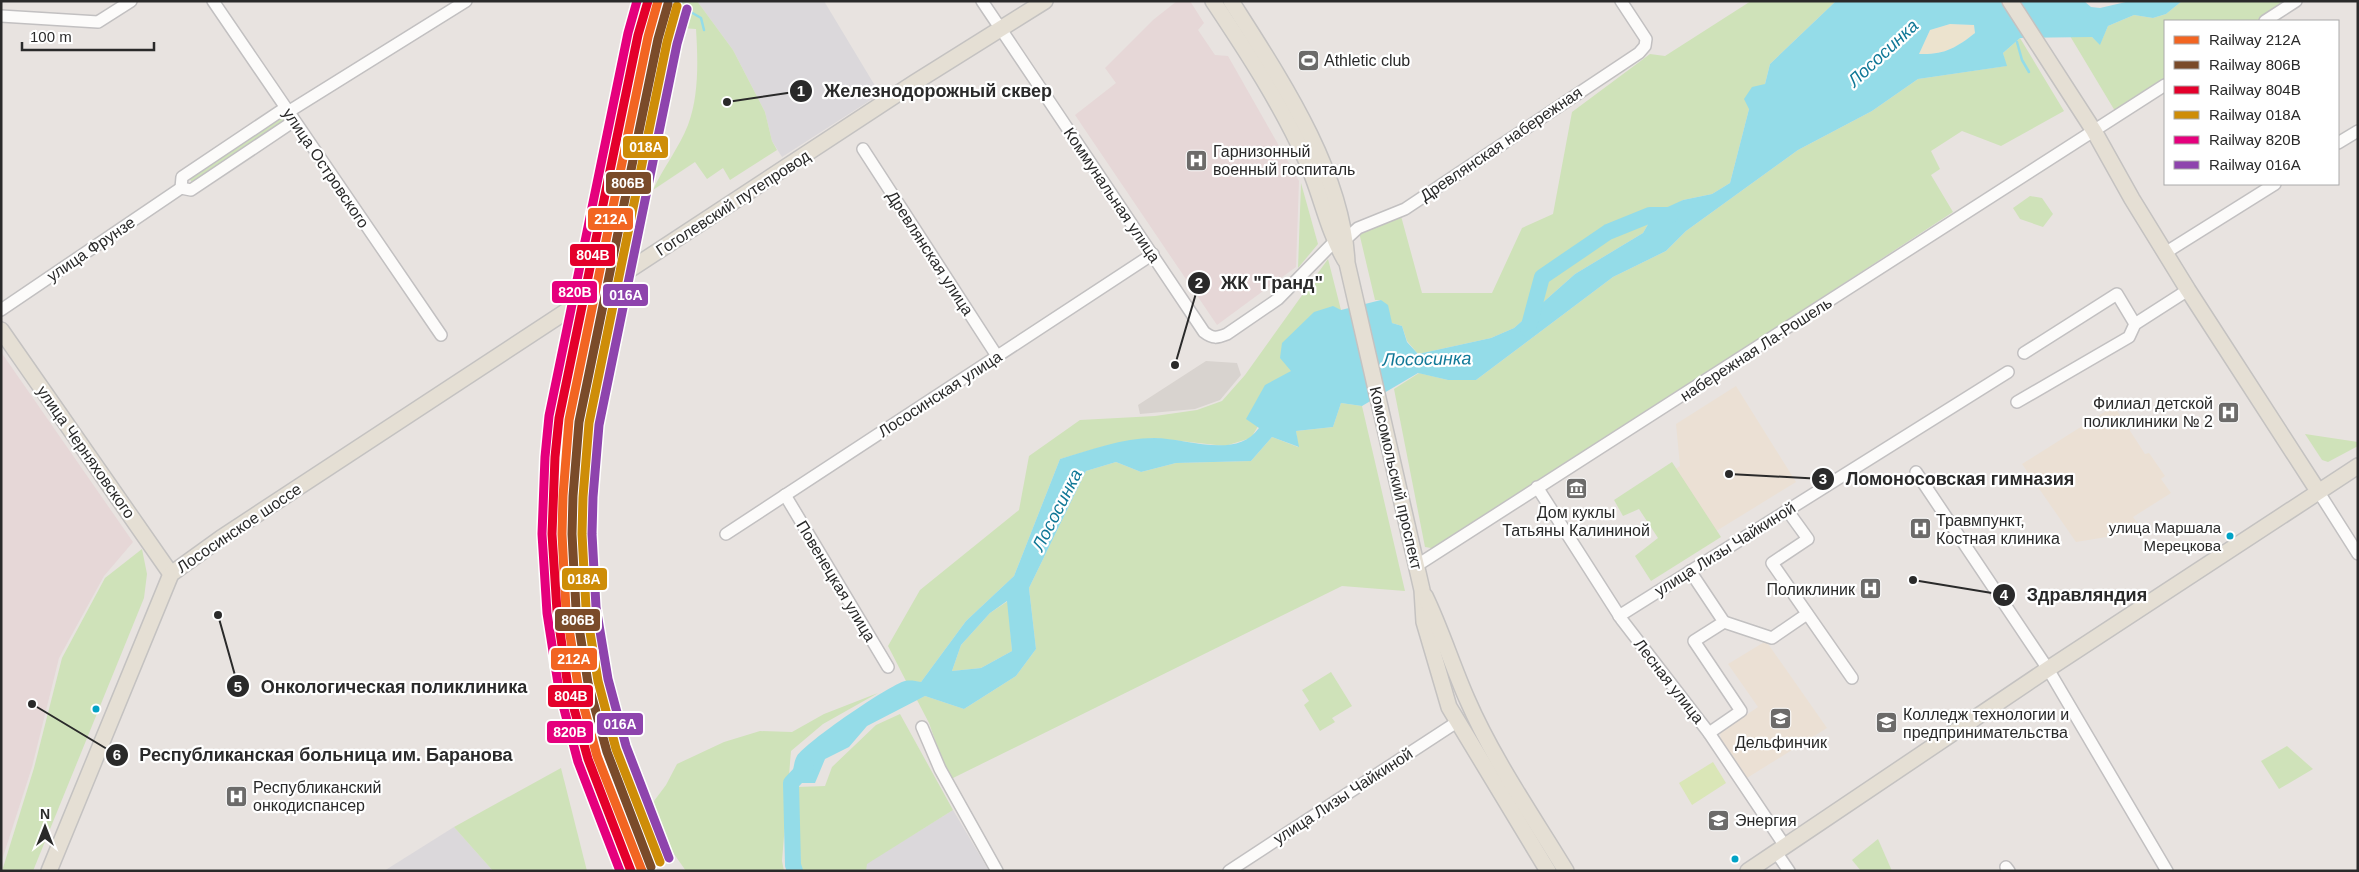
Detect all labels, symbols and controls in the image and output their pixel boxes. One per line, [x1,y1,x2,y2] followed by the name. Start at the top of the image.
[1843,15,1922,91] water label: Лососинка
[22,20,155,52] scale bar
[2164,20,2339,185] legend
[30,28,72,45] text: 100 m
[2209,31,2301,48] text: Railway 212А
[1296,48,1320,72] sports icon: Athletic club
[1324,52,1410,69] place label: Athletic club
[2209,56,2301,73] text: Railway 806В
[789,74,1062,107] callout: Железнодорожный сквер
[823,81,1052,101] text: Железнодорожный сквер
[2209,81,2301,98] text: Railway 804В
[797,82,805,99] text: 1
[1417,83,1585,205] street label: Древлянская набережная
[280,105,372,231] street label: улица Островского
[2209,106,2301,123] text: Railway 018А
[1061,124,1163,266] street label: Коммунальная улица
[2209,131,2301,148] text: Railway 820В
[622,135,669,159] line badge: 018А
[629,139,663,155] text: 018А
[1213,143,1355,178] place label: Гарнизонный военный госпиталь
[653,147,814,259] street label: Гоголевский путепровод
[1185,148,1209,172] hospital icon: Гарнизонный военный госпиталь
[2209,156,2301,173] text: Railway 016А
[605,171,652,195] line badge: 806В
[611,175,645,191] text: 806В
[883,188,977,318] street label: Древлянская улица
[587,207,634,231] line badge: 212А
[594,211,628,227] text: 212А
[44,213,138,285] street label: улица Фрунзе
[569,243,616,267] line badge: 804В
[576,247,610,263] text: 804В
[1186,266,1333,299] callout: ЖК "Гранд"
[1220,273,1323,293] text: ЖК "Гранд"
[1195,274,1203,291] text: 2
[551,280,598,304] line badge: 820В
[602,283,649,307] line badge: 016А
[558,284,592,300] text: 820В
[609,287,643,303] text: 016А
[1677,294,1835,404] street label: набережная Ла-Рошель
[875,348,1005,440] street label: Лососинская улица
[1381,348,1472,370] water label: Лососинка
[34,382,138,522] street label: улица Черняховского
[1367,385,1426,572] street label: Комсомольский проспект
[2083,395,2213,430] place label: Филиал детской поликлиники № 2
[2217,400,2241,424] hospital icon: Филиал детской поликлиники № 2
[1810,462,2084,495] callout: Ломоносовская гимназия
[1027,466,1086,555] water label: Лососинка
[1846,469,2074,489] text: Ломоносовская гимназия
[1819,470,1827,487] text: 3
[1564,476,1588,500] museum icon: Дом куклы Татьяны Калининой
[174,480,304,576] street label: Лососинское шоссе
[1652,499,1798,599] street label: улица Лизы Чайкиной
[1502,504,1650,539] place label: Дом куклы Татьяны Калининой
[1936,512,2060,547] place label: Травмпункт, Костная клиника
[1908,517,1932,541] hospital icon: Травмпункт, Костная клиника
[793,518,879,645] street label: Повенецкая улица
[2109,519,2222,554] place label: улица Маршала Мерецкова
[2225,531,2235,541] marker: улица Маршала Мерецкова
[561,567,608,591] line badge: 018А
[567,571,601,587] text: 018А
[1859,577,1883,601] hospital icon: Поликлиник
[1992,578,2157,611] callout: Здравляндия
[1766,581,1856,598] place label: Поликлиник
[2027,585,2147,605] text: Здравляндия
[2000,586,2009,603] text: 4
[554,608,601,632] line badge: 806В
[561,612,595,628] text: 806В
[1631,635,1707,727] street label: Лесная улица
[550,647,598,671] line badge: 212А
[557,651,591,667] text: 212А
[226,670,537,703] callout: Онкологическая поликлиника
[261,677,528,697] text: Онкологическая поликлиника
[234,678,242,695] text: 5
[547,684,594,708] line badge: 804В
[554,688,588,704] text: 804В
[91,704,101,714] unlabelled marker
[1769,706,1793,730] school or university icon: Дельфинчик
[1903,706,2069,741] place label: Колледж технологии и предпринимательства
[1875,711,1899,735] school or university icon: Колледж технологии и предпринимательства
[596,712,644,736] line badge: 016А
[603,716,637,732] text: 016А
[546,720,594,744] line badge: 820В
[553,724,587,740] text: 820В
[1735,734,1828,751] place label: Дельфинчик
[105,739,523,772] callout: Республиканская больница им. Баранова
[139,745,514,765] text: Республиканская больница им. Баранова
[1270,745,1416,847] street label: улица Лизы Чайкиной
[113,746,121,763] text: 6
[253,779,381,814] place label: Республиканский онкодиспансер
[225,784,249,808] hospital icon: Республиканский онкодиспансер
[20,802,70,852] north arrow
[40,806,50,822] text: N
[1707,808,1731,832] school or university icon: Энергия
[1735,812,1797,829] place label: Энергия
[1730,854,1740,864] unlabelled marker

